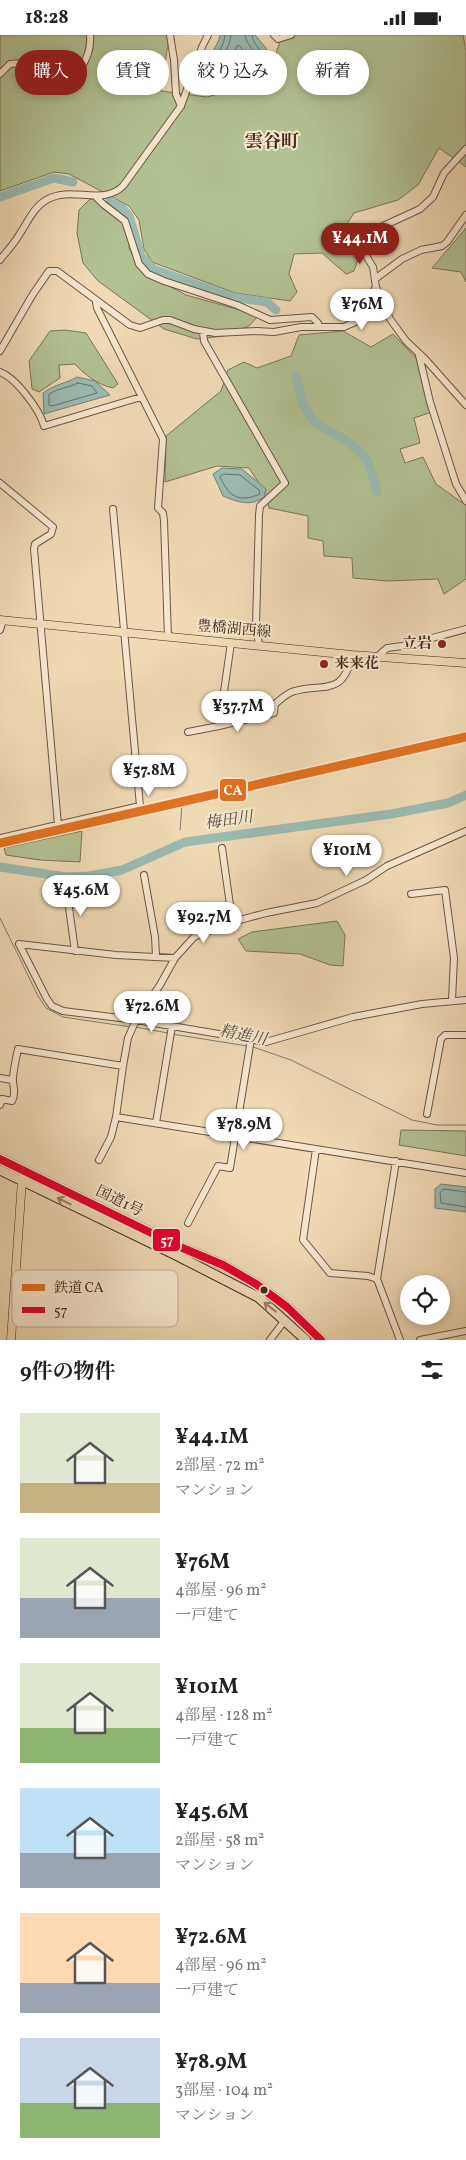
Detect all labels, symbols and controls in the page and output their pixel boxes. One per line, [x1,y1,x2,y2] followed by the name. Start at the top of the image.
[25,5,69,31] text: 18:28
[15,50,87,95] chip: 購入
[97,50,169,95] chip: 賃貸
[179,50,287,95] chip: 絞り込み
[297,50,369,95] chip: 新着
[245,130,299,155] district label: 雲谷町
[319,223,401,265] pin: ¥44.1M
[332,228,388,250] text: ¥44.1M
[332,289,392,331] pin: ¥76M
[341,294,383,316] text: ¥76M
[196,616,272,644] street label: 豊橋湖西線
[402,634,432,655] place label: 立岩
[436,638,448,650] marker: 立岩
[334,654,379,675] place label: 来来花
[318,658,330,670] marker: 来来花
[197,691,279,733] pin: ¥37.7M
[212,696,264,718] text: ¥37.7M
[108,755,190,797] pin: ¥57.8M
[123,760,175,782] text: ¥57.8M
[219,778,247,802] line badge: CA
[224,782,242,801] text: CA
[204,806,256,835] water label: 梅田川
[312,835,382,877] pin: ¥101M
[323,840,371,862] text: ¥101M
[40,875,122,917] pin: ¥45.6M
[53,880,109,902] text: ¥45.6M
[163,901,245,944] pin: ¥92.7M
[177,907,231,929] text: ¥92.7M
[111,991,193,1033] pin: ¥72.6M
[125,996,179,1018] text: ¥72.6M
[217,1021,271,1052] water label: 精進川
[203,1109,285,1151] pin: ¥78.9M
[217,1114,271,1136] text: ¥78.9M
[92,1181,146,1223] street label: 国道1号
[57,1196,72,1205] one-way arrow
[152,1228,181,1252] line badge: 57
[160,1232,174,1251] text: 57
[12,1270,178,1327] legend
[400,1275,450,1325] map controls
[400,1275,450,1325] button: locate
[54,1279,104,1298] text: 鉄道 CA
[259,1285,269,1295] unlabelled marker
[54,1302,68,1321] text: 57
[264,1302,277,1313] one-way arrow
[418,1356,446,1384] icon: filters
[20,1358,116,1387] text: 9件の物件
[175,1423,248,1452] text: ¥44.1M
[60,1433,120,1493] icon: home
[175,1455,264,1477] text: 2部屋 · 72 m²
[175,1480,254,1502] text: マンション
[175,1548,230,1577] text: ¥76M
[60,1558,120,1618] icon: home
[175,1580,266,1602] text: 4部屋 · 96 m²
[175,1605,239,1627] text: 一戸建て
[175,1673,238,1702] text: ¥101M
[60,1683,120,1743] icon: home
[175,1705,272,1727] text: 4部屋 · 128 m²
[175,1730,239,1752] text: 一戸建て
[175,1798,249,1827] text: ¥45.6M
[60,1808,120,1868] icon: home
[175,1830,264,1852] text: 2部屋 · 58 m²
[175,1855,254,1877] text: マンション
[175,1923,247,1952] text: ¥72.6M
[60,1933,120,1993] icon: home
[175,1955,266,1977] text: 4部屋 · 96 m²
[175,1980,239,2002] text: 一戸建て
[175,2048,247,2077] text: ¥78.9M
[60,2058,120,2118] icon: home
[175,2080,273,2102] text: 3部屋 · 104 m²
[175,2105,254,2127] text: マンション

